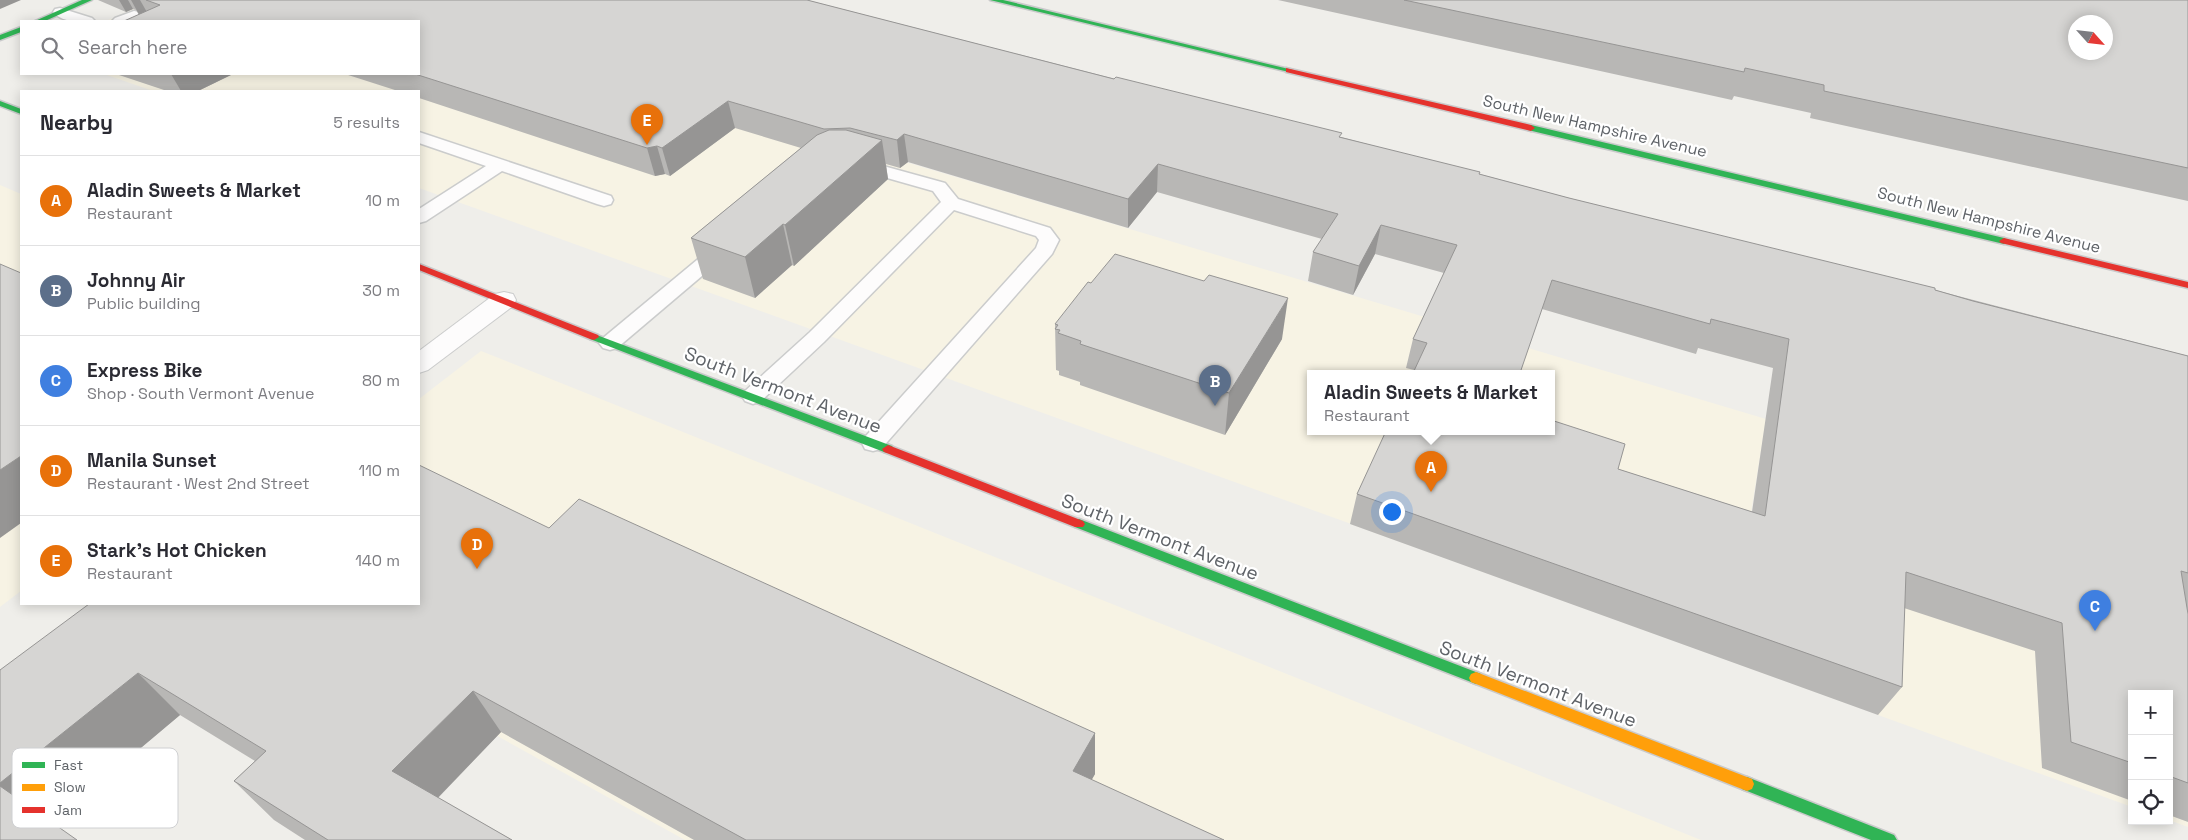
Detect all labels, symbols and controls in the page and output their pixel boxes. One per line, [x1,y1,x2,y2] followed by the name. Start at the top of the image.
[2068,15,2113,60] north arrow
[20,20,420,75] search box
[38,34,66,62] icon: search
[78,35,188,60] text: Search here
[1481,90,1709,162] street label: South New Hampshire Avenue
[631,104,663,145] pin: E
[40,109,113,136] text: Nearby
[333,112,400,133] text: 5 results
[87,178,301,203] text: Aladin Sweets & Market
[1875,182,2103,258] street label: South New Hampshire Avenue
[51,190,61,211] text: A
[365,190,400,211] text: 10 m
[87,203,173,224] text: Restaurant
[87,268,185,293] text: Johnny Air
[51,280,61,301] text: B
[362,280,400,301] text: 30 m
[87,293,200,314] text: Public building
[681,341,885,439] street label: South Vermont Avenue
[87,358,203,383] text: Express Bike
[1199,365,1231,406] pin: B
[51,370,61,391] text: C
[362,370,400,391] text: 80 m
[1307,370,1555,435] popup
[1324,380,1538,405] text: Aladin Sweets & Market
[87,383,314,404] text: Shop · South Vermont Avenue
[1324,405,1410,426] text: Restaurant
[87,448,217,473] text: Manila Sunset
[1415,451,1447,492] pin: A
[51,460,61,481] text: D
[358,460,400,481] text: 110 m
[87,473,310,494] text: Restaurant · West 2nd Street
[1058,488,1262,586] street label: South Vermont Avenue
[1379,499,1405,525] your location
[461,528,493,569] pin: D
[87,538,267,563] text: Stark's Hot Chicken
[52,550,60,571] text: E
[355,550,400,571] text: 140 m
[87,563,173,584] text: Restaurant
[2079,590,2111,631] pin: C
[1436,635,1640,733] street label: South Vermont Avenue
[2128,690,2173,825] map controls
[2128,690,2173,735] button: +
[2128,735,2173,780] button: −
[12,748,178,828] legend
[54,756,83,774] text: Fast
[54,778,86,796] text: Slow
[2128,780,2173,825] button: locate
[54,801,82,819] text: Jam

